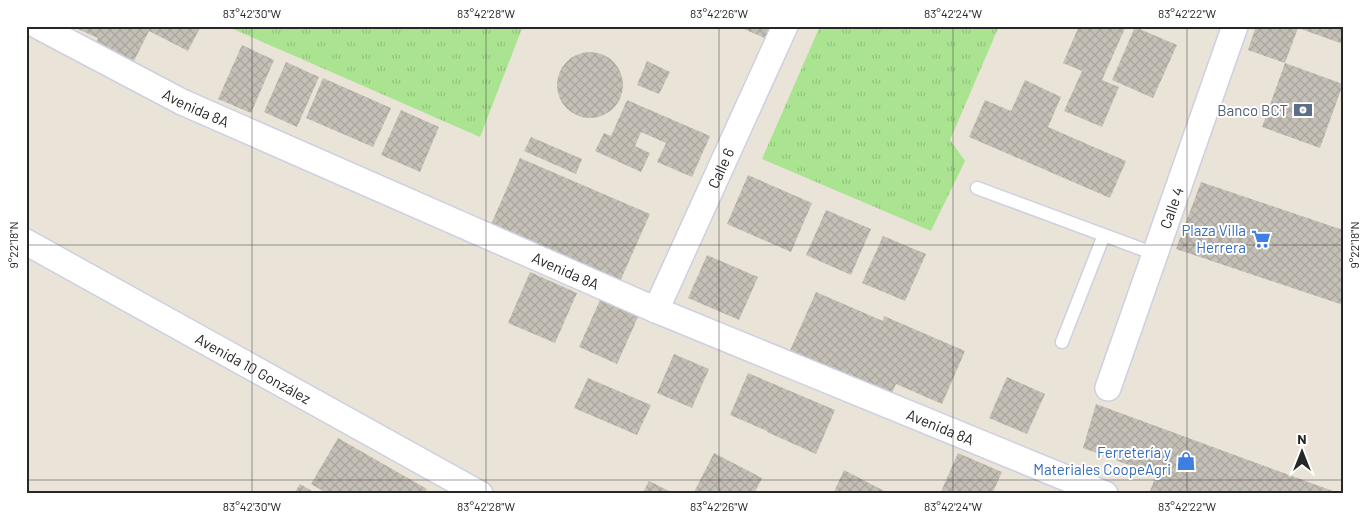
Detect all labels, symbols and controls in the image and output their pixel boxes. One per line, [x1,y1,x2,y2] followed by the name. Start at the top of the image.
[223,6,282,20] text: 83°42'30"W
[457,6,515,20] text: 83°42'28"W
[690,6,748,20] text: 83°42'26"W
[924,6,983,20] text: 83°42'24"W
[1158,6,1217,20] text: 83°42'22"W
[160,84,232,131] street label: Avenida 8A
[1292,99,1314,121] bank icon: Banco BCT
[1217,101,1288,119] place label: Banco BCT
[704,145,737,191] street label: Calle 6
[1156,185,1187,231] street label: Calle 4
[1181,221,1246,256] place label: Plaza Villa Herrera
[6,222,20,269] text: 9°22'18"N
[1347,222,1361,269] text: 9°22'18"N
[1250,228,1272,250] supermarket icon: Plaza Villa Herrera
[530,248,602,293] street label: Avenida 8A
[193,329,314,408] street label: Avenida 10 González
[904,405,977,448] street label: Avenida 8A
[1276,428,1326,478] north arrow
[1297,430,1307,447] text: N
[1033,443,1171,478] place label: Ferretería y Materiales CoopeAgri
[1175,450,1197,472] shop icon: Ferretería y Materiales CoopeAgri
[223,499,282,513] text: 83°42'30"W
[457,499,515,513] text: 83°42'28"W
[690,499,748,513] text: 83°42'26"W
[924,499,983,513] text: 83°42'24"W
[1158,499,1217,513] text: 83°42'22"W

